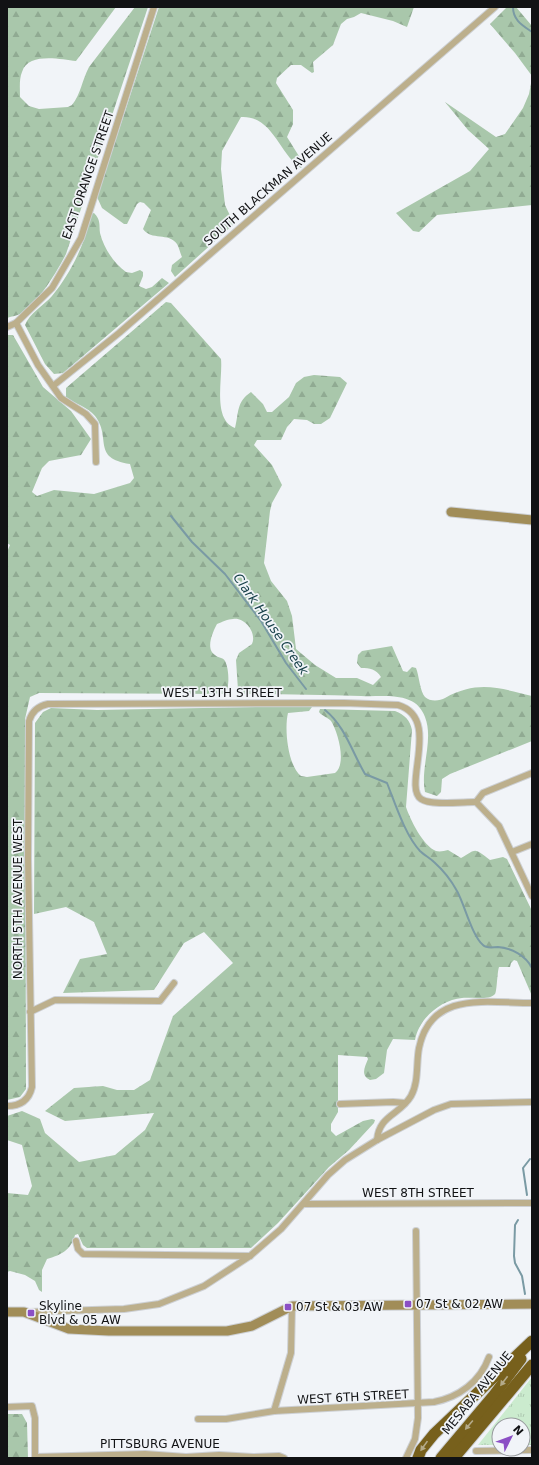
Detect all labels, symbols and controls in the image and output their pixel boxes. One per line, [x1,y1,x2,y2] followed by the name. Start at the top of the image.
[59,108,117,241] street label: EAST ORANGE STREET
[201,129,335,249] street label: SOUTH BLACKMAN AVENUE
[230,570,312,678] water label: Clark House Creek
[162,686,282,700] street label: WEST 13TH STREET
[11,818,25,979] street label: NORTH 5TH AVENUE WEST
[362,1186,475,1200] street label: WEST 8TH STREET
[416,1297,503,1311] place label: 07 St & 02 AW
[39,1299,121,1327] place label: Skyline Blvd & 05 AW
[403,1299,413,1309] marker: 07 St & 02 AW
[296,1300,383,1314] place label: 07 St & 03 AW
[283,1302,293,1312] marker: 07 St & 03 AW
[26,1308,36,1318] marker: Skyline Blvd & 05 AW
[439,1349,515,1437] street label: MESABA AVENUE
[500,1375,509,1386] one-way arrow
[297,1387,410,1407] street label: WEST 6TH STREET
[491,1417,531,1457] north arrow
[464,1420,473,1431] one-way arrow
[510,1423,526,1438] text: N
[100,1437,220,1451] street label: PITTSBURG AVENUE
[420,1441,428,1452] one-way arrow

